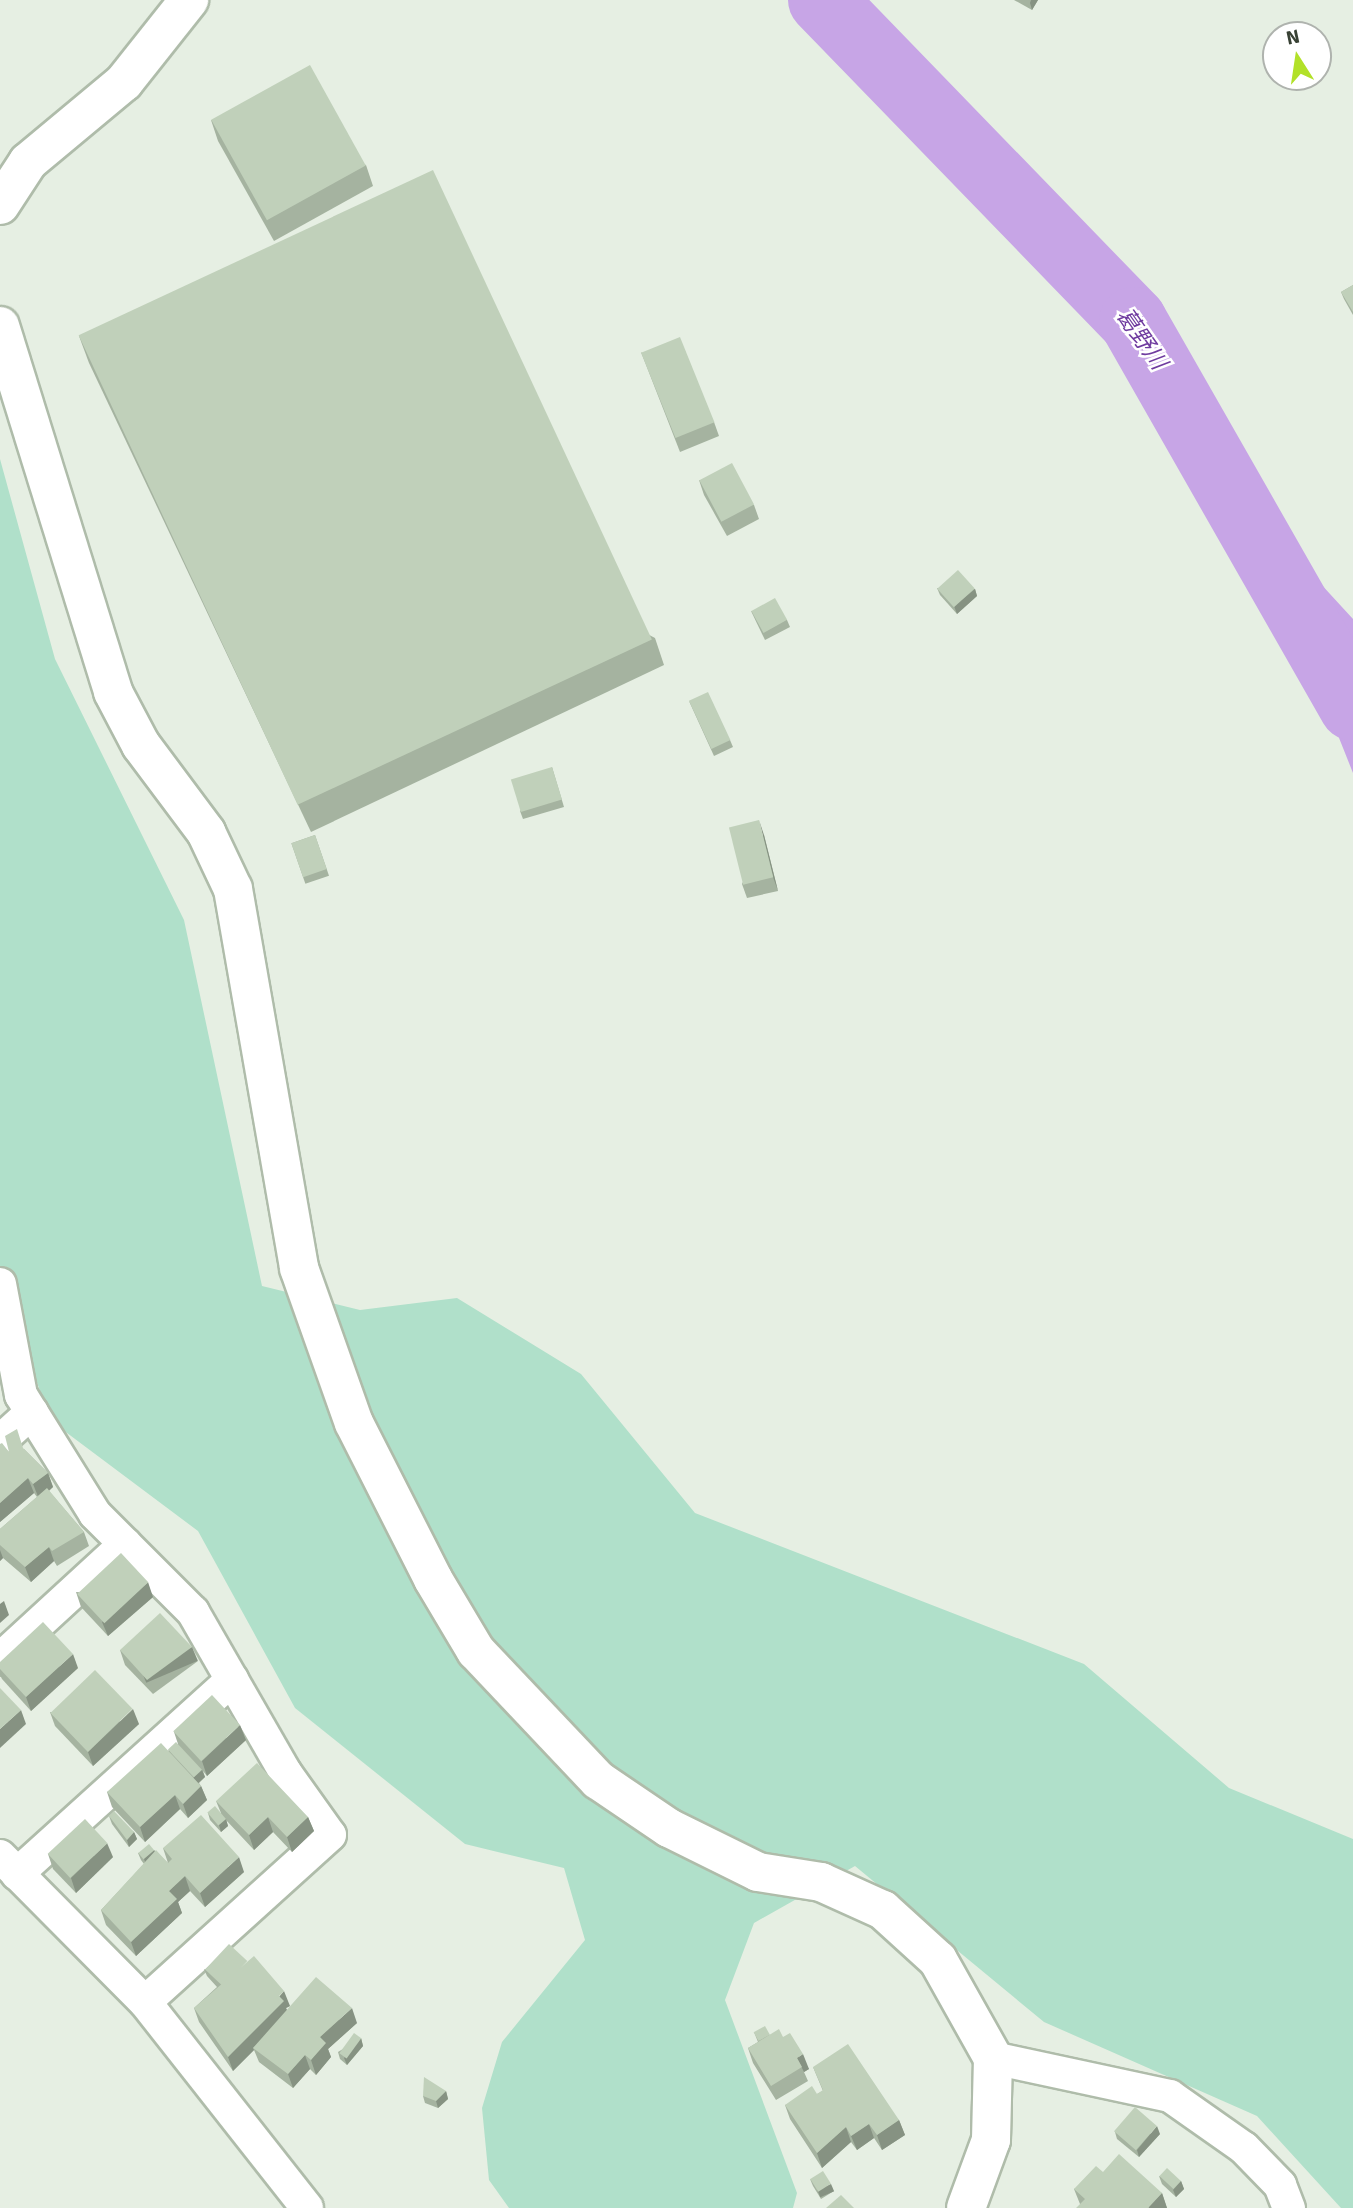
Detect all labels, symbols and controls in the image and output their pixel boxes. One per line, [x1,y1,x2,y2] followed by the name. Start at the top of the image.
[1262,21,1332,91] north arrow
[1284,24,1302,51] text: N
[1110,303,1172,375] water label: 葛野川

